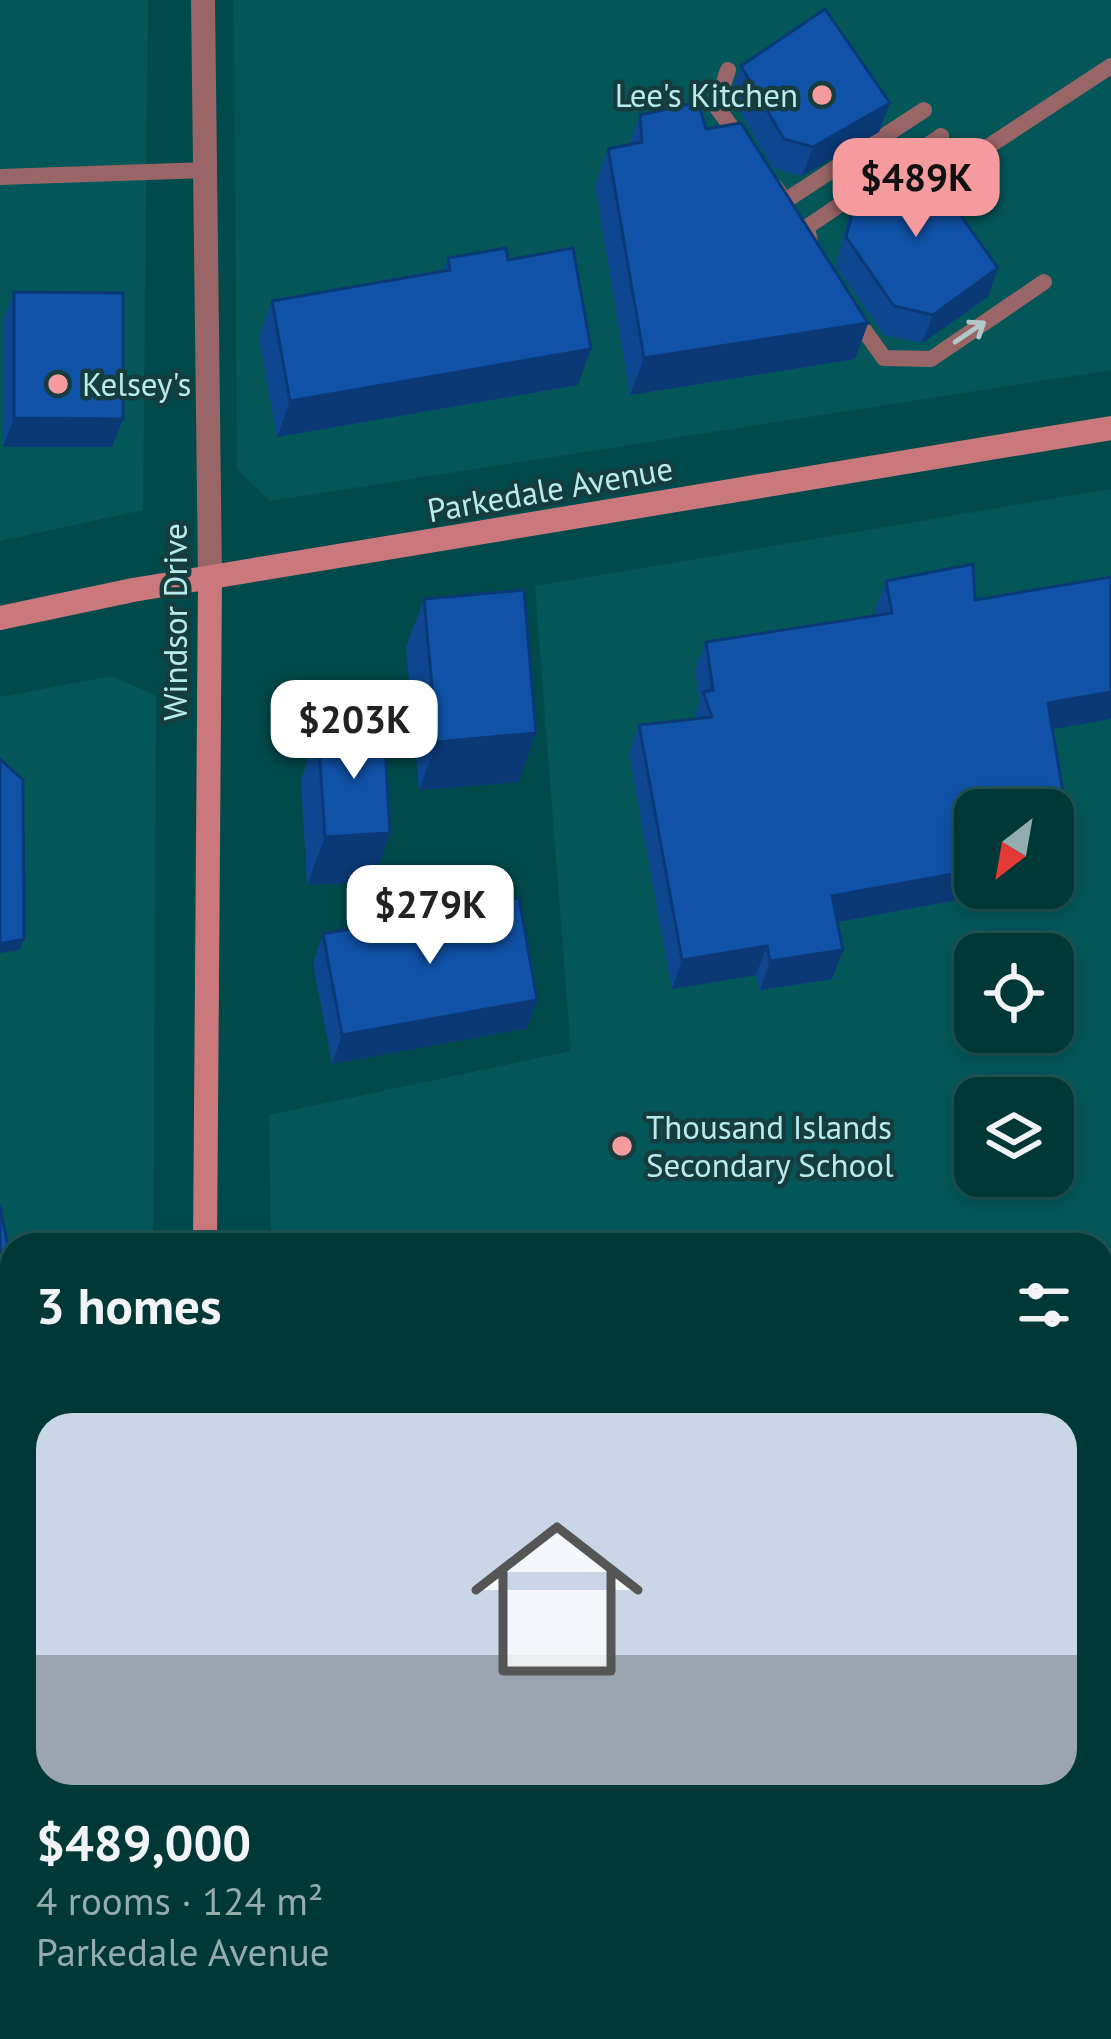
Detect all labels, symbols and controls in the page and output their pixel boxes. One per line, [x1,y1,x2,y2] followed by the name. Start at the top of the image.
[615,73,798,116] place label: Lee's Kitchen
[809,82,835,108] marker: Lee's Kitchen
[832,138,1000,240] pin: $489K
[860,151,972,202] text: $489K
[952,320,986,345] one-way arrow
[82,362,191,405] place label: Kelsey's
[45,371,71,397] marker: Kelsey's
[424,446,676,531] street label: Parkedale Avenue
[153,523,196,721] street label: Windsor Drive
[270,680,438,782] pin: $203K
[298,693,410,744] text: $203K
[954,789,1074,909] north arrow
[954,789,1074,1197] map controls
[346,865,514,967] pin: $279K
[374,878,486,929] text: $279K
[954,933,1074,1053] button: locate
[954,1077,1074,1197] button: layers
[646,1105,894,1186] place label: Thousand Islands Secondary School
[609,1133,635,1159] marker: Thousand Islands Secondary School
[36,1272,222,1338] text: 3 homes
[1011,1272,1077,1338] icon: filters
[449,1491,665,1707] icon: home
[36,1809,251,1875] text: $489,000
[36,1875,323,1926] text: 4 rooms · 124 m²
[36,1926,330,1977] text: Parkedale Avenue

